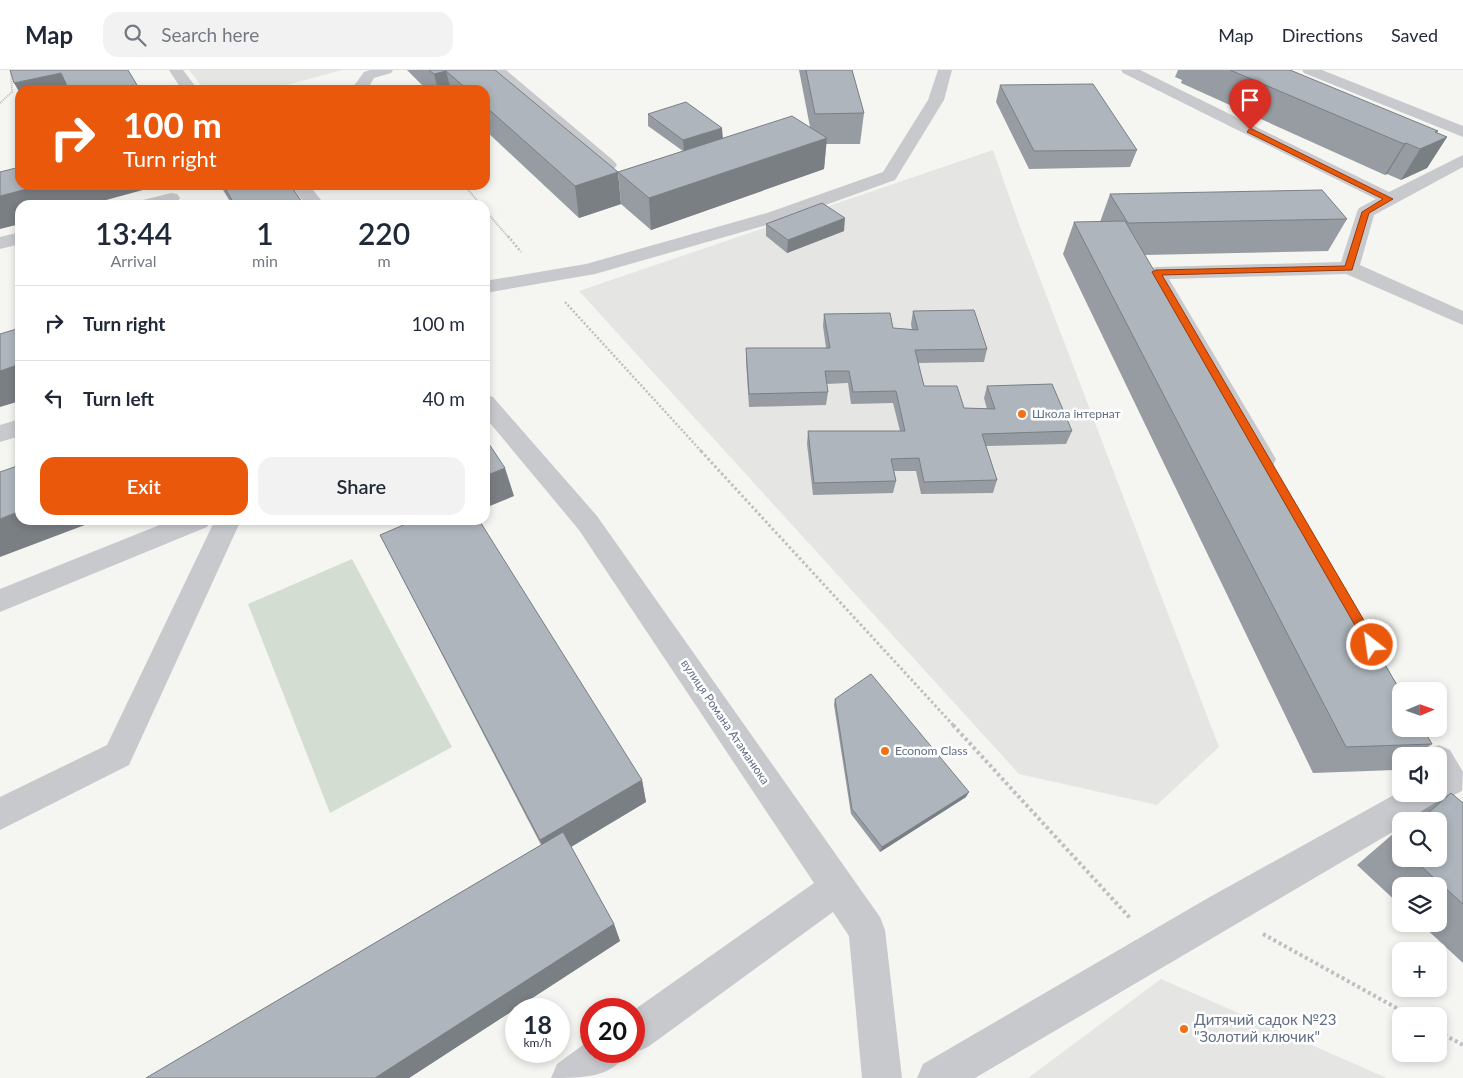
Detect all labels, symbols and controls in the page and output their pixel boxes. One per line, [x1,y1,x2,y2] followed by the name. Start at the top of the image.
[103,12,453,57] search box
[25,20,73,49] text: Map
[121,21,149,49] icon: search
[161,23,259,46] text: Search here
[1218,24,1254,46] text: Map
[1282,24,1363,46] text: Directions
[1391,24,1438,46] text: Saved
[1229,79,1271,130] pin
[1236,86,1264,114] icon: arrive
[123,103,222,145] text: 100 m
[40,105,105,170] icon: right
[123,145,217,172] text: Turn right
[95,215,172,251] text: 13:44
[256,215,274,251] text: 1
[358,215,410,251] text: 220
[110,251,157,270] text: Arrival
[252,251,278,270] text: min
[377,251,391,270] text: m
[40,309,68,337] icon: right
[83,312,165,335] text: Turn right
[411,312,465,335] text: 100 m
[40,384,68,412] icon: left
[83,387,154,410] text: Turn left
[422,387,465,410] text: 40 m
[1032,406,1121,421] place label: Школа інтернат
[1016,408,1028,420] marker: Школа інтернат
[40,457,248,515] button: Exit
[258,457,465,515] button: Share
[1345,618,1397,670] position arrow
[678,656,773,787] street label: вулиця Романа Атаманюка
[1392,682,1448,738] north arrow
[1392,682,1447,1062] map controls
[895,743,968,758] place label: Econom Class
[879,745,891,757] marker: Econom Class
[1392,747,1447,802] button: sound
[1392,812,1447,867] button: search
[1392,877,1447,932] button: layers
[1392,942,1447,997] button: +
[580,998,645,1063] speed limit sign: 20
[1392,1007,1447,1062] button: −
[523,1009,552,1039] text: 18
[1194,1010,1336,1045] place label: Дитячий садок №23 "Золотий ключик"
[1178,1023,1190,1035] marker: Дитячий садок №23 "Золотий ключик"
[523,1035,552,1050] text: km/h

